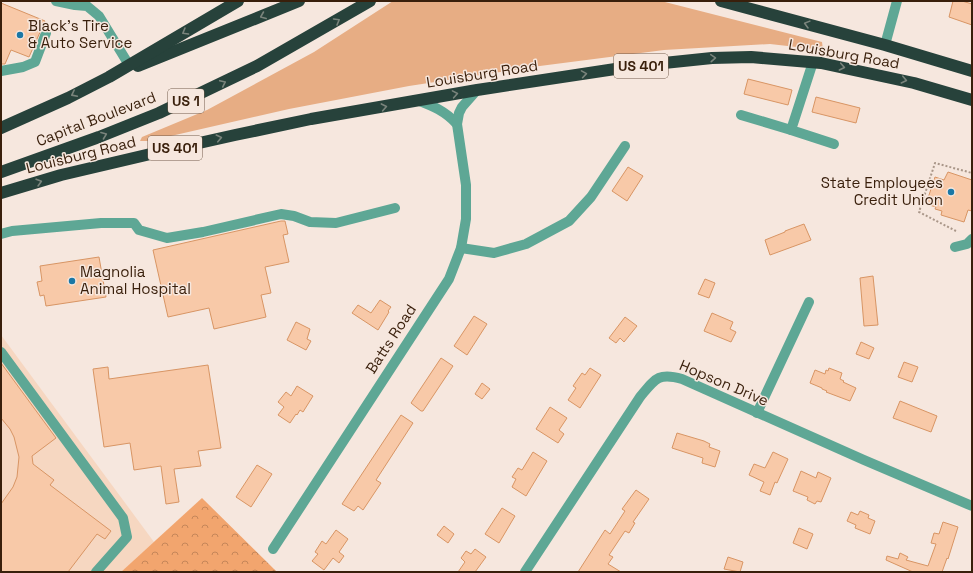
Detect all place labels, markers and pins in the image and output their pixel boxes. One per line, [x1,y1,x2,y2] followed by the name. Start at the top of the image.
[28,16,133,52] place label: Black’s Tire & Auto Service
[15,30,25,40] marker: Black’s Tire & Auto Service
[821,173,943,209] place label: State Employees Credit Union
[946,187,956,197] marker: State Employees Credit Union
[80,262,191,298] place label: Magnolia Animal Hospital
[67,276,77,286] marker: Magnolia Animal Hospital

